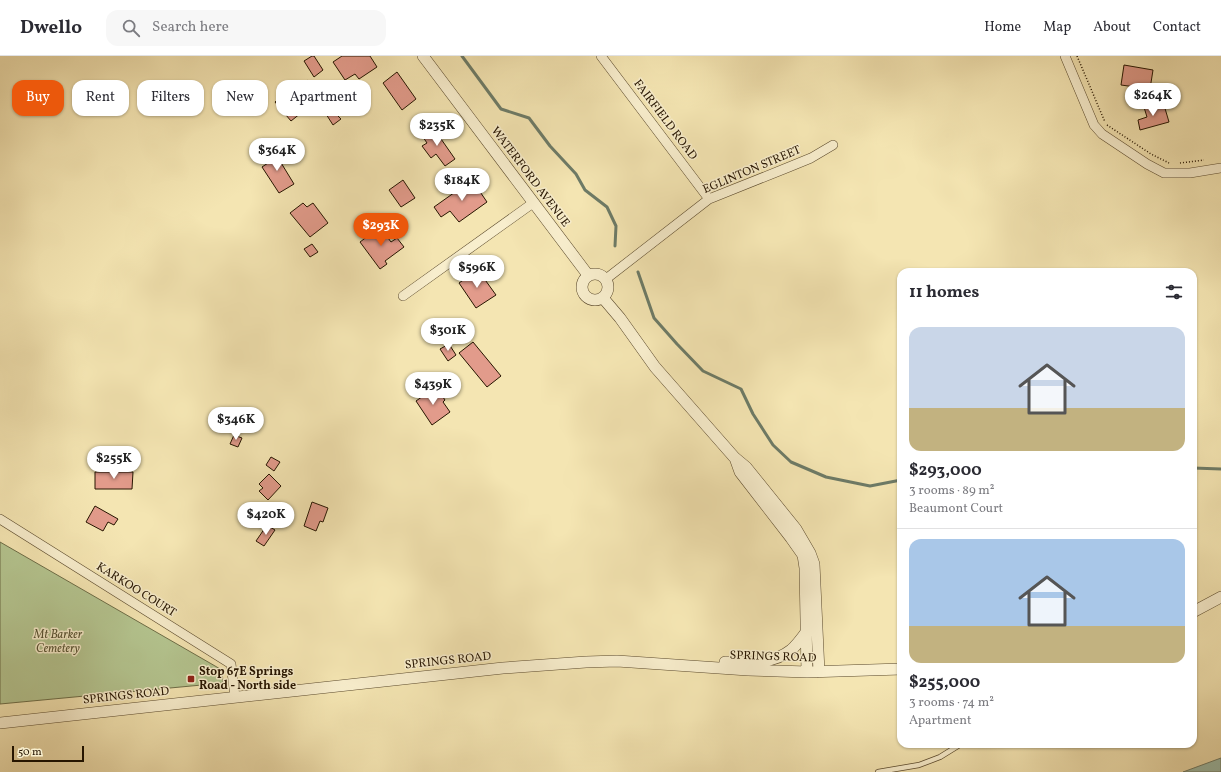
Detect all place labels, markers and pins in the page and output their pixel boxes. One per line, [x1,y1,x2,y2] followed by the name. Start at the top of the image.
[1125,83,1181,117] pin: $264K
[409,113,465,147] pin: $235K
[249,138,305,172] pin: $364K
[434,168,490,202] pin: $184K
[353,213,409,247] pin: $293K
[449,255,505,289] pin: $596K
[420,318,476,352] pin: $301K
[405,372,461,406] pin: $439K
[208,407,264,441] pin: $346K
[86,446,142,480] pin: $255K
[238,502,294,536] pin: $420K
[199,664,296,694] place label: Stop 67E Springs Road - North side
[186,674,196,684] marker: Stop 67E Springs Road - North side

